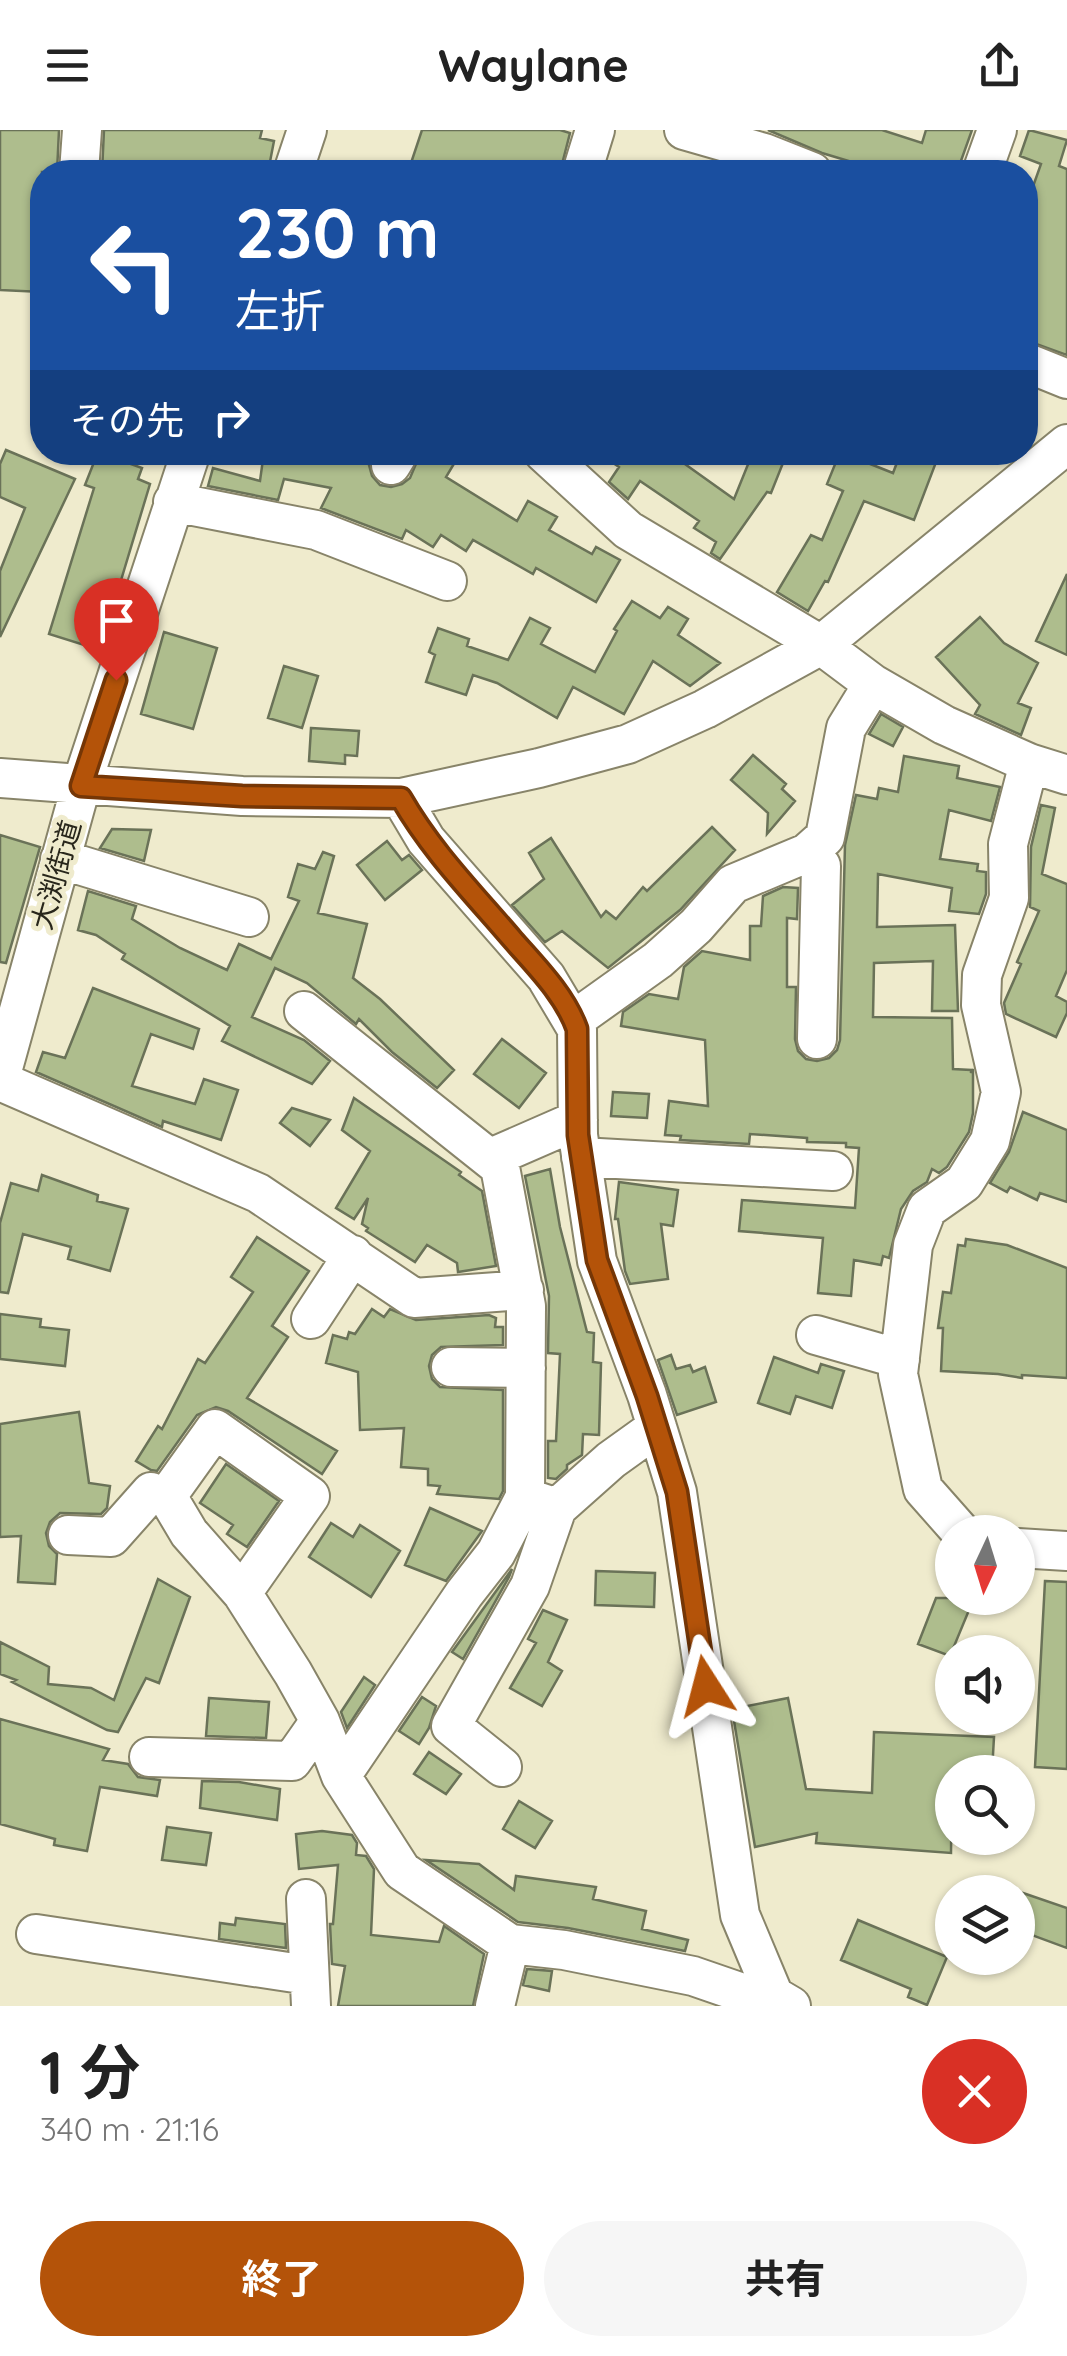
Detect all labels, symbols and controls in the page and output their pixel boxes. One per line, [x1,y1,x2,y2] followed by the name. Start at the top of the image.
[438,37,629,93] text: Waylane
[40,38,95,93] icon: menu
[972,38,1027,93] icon: share
[235,188,440,276] text: 230 m
[70,200,200,330] icon: left
[235,282,325,338] text: 左折
[204,390,259,445] icon: right
[70,396,184,444] text: その先
[74,578,159,681] pin
[89,593,144,648] icon: arrive
[23,816,88,934] street label: 大渕街道
[935,1515,1035,1615] north arrow
[935,1515,1035,1975] map controls
[654,1634,758,1738] position arrow
[935,1635,1035,1735] button: sound
[935,1755,1035,1855] button: search
[935,1875,1035,1975] button: layers
[40,2034,140,2109] text: 1 分
[922,2039,1027,2144] button: close
[40,2109,219,2149] text: 340 m · 21:16
[40,2221,524,2336] button: 終了
[544,2221,1027,2336] button: 共有

